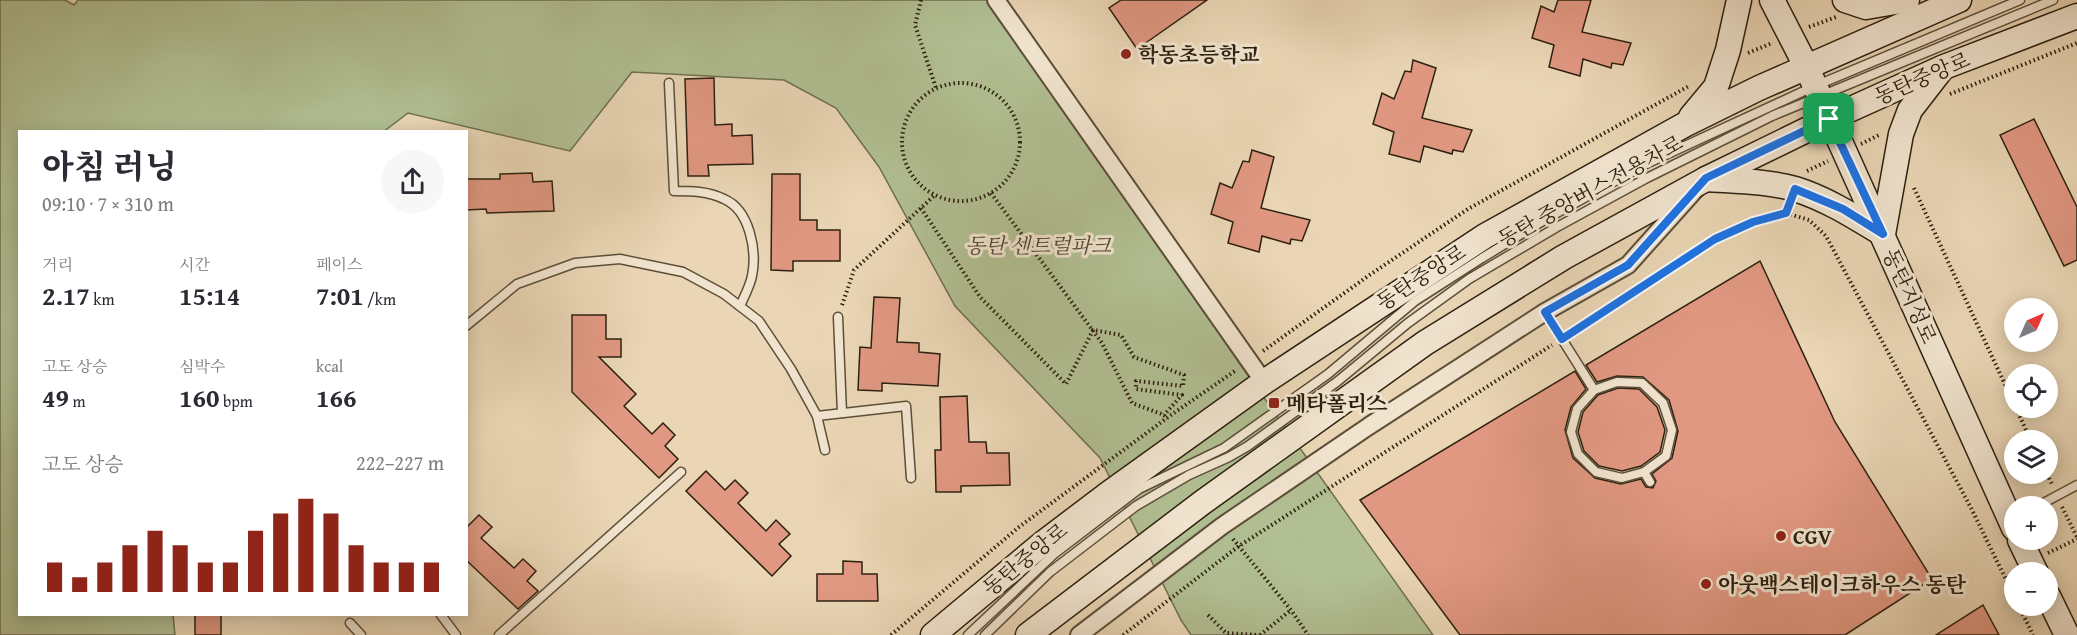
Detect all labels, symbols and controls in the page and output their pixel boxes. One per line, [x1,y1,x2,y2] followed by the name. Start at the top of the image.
[1138,39,1260,70] place label: 학동초등학교
[1869,44,1975,112] street label: 동탄중앙로
[1119,47,1133,61] marker: 학동초등학교
[1803,93,1854,144] pin
[1812,102,1845,135] icon: arrive
[1492,127,1688,255] street label: 동탄 중앙버스전용차로
[42,142,177,190] text: 아침 러닝
[381,150,444,213] button: share
[42,189,174,218] text: 09:10 · 7 × 310 m
[965,230,1112,261] park label: 동탄 센트럴파크
[1370,236,1472,318] street label: 동탄중앙로
[1875,243,1945,349] street label: 동탄지성로
[42,252,73,276] text: 거리
[179,252,210,276] text: 시간
[316,252,362,276] text: 페이스
[42,276,90,315] text: 2.17
[179,276,240,315] text: 15:14
[316,276,364,315] text: 7:01
[90,287,114,311] text: km
[364,287,396,311] text: /km
[2004,298,2058,352] north arrow
[2004,298,2058,616] map controls
[42,354,107,378] text: 고도 상승
[179,354,225,378] text: 심박수
[316,354,343,378] text: kcal
[2004,364,2058,418] button: locate
[42,378,69,417] text: 49
[179,378,219,417] text: 160
[316,378,356,417] text: 166
[1286,388,1387,419] place label: 메타폴리스
[69,389,86,413] text: m
[219,389,253,413] text: bpm
[1267,396,1281,410] marker: 메타폴리스
[2004,430,2058,484] button: layers
[356,448,444,477] text: 222–227 m
[42,449,124,478] text: 고도 상승
[2004,496,2058,550] button: +
[976,515,1074,603] street label: 동탄중앙로
[1793,521,1832,552] place label: CGV
[1774,529,1788,543] marker: CGV
[2004,562,2058,616] button: −
[1718,569,1967,600] place label: 아웃백스테이크하우스 동탄
[1699,577,1713,591] marker: 아웃백스테이크하우스 동탄

